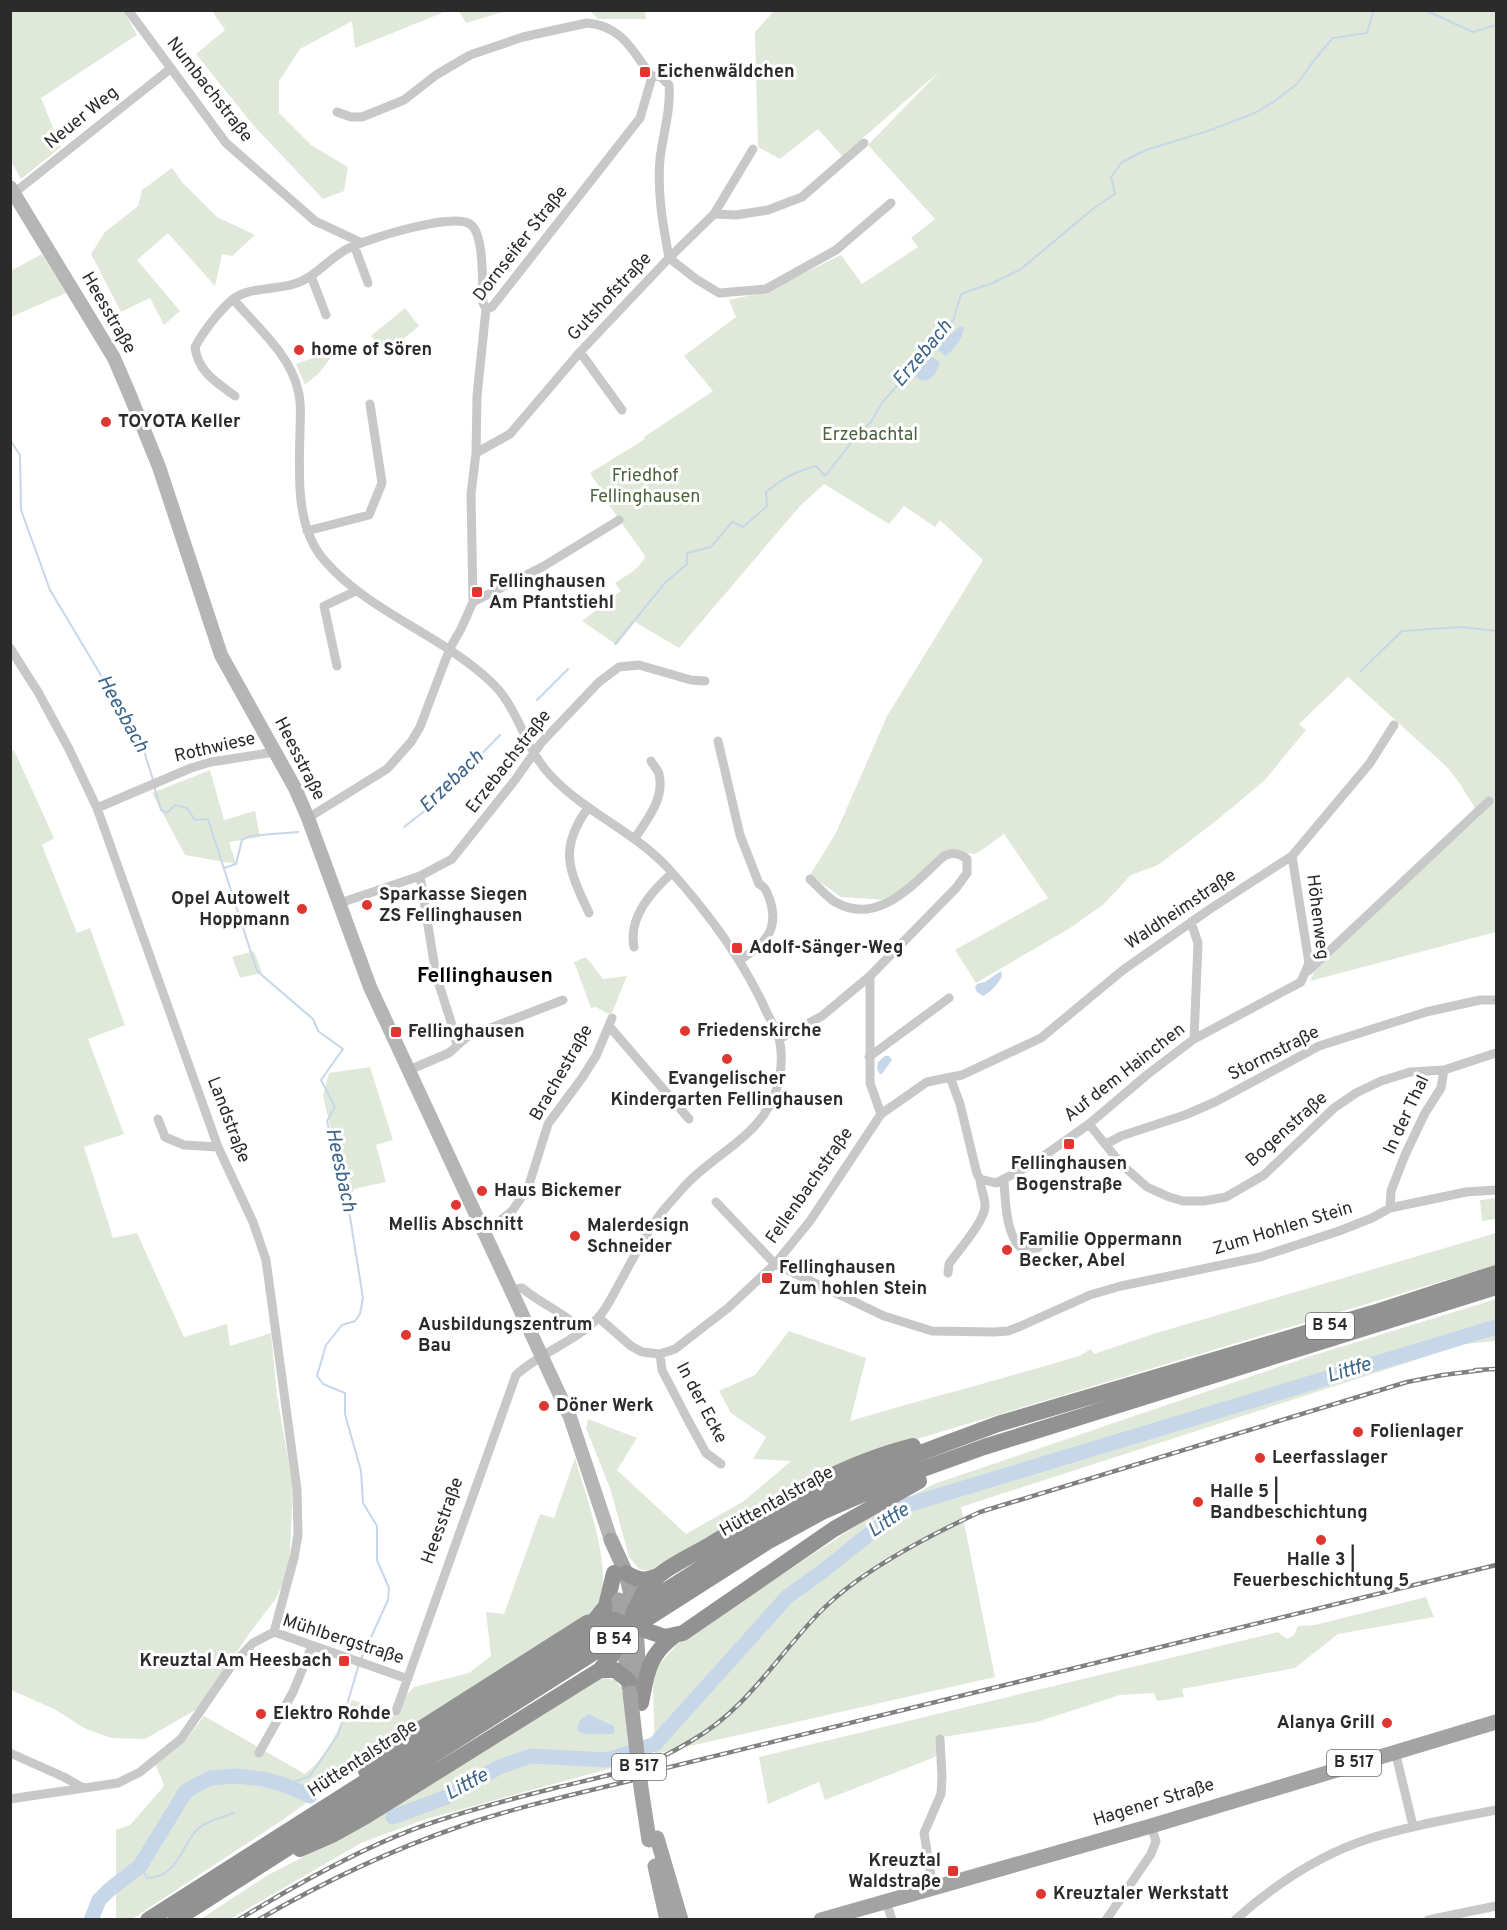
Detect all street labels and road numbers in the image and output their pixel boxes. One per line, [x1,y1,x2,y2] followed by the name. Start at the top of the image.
[161,33,257,147] street label: Numbachstraße
[41,81,123,155] street label: Neuer Weg
[469,181,573,307] street label: Dornseifer Straße
[563,248,657,346] street label: Gutshofstraße
[75,268,141,358] street label: Heesstraße
[461,705,557,819] street label: Erzebachstraße
[268,713,330,805] street label: Heesstraße
[172,727,258,769] street label: Rothwiese
[1121,864,1241,956] street label: Waldheimstraße
[1300,873,1334,961] street label: Höhenweg
[1060,1018,1190,1128] street label: Auf dem Hainchen
[525,1021,599,1125] street label: Brachestraße
[1224,1021,1324,1087] street label: Stormstraße
[1379,1072,1435,1158] street label: In der Thal
[201,1074,255,1166] street label: Landstraße
[1241,1087,1333,1173] street label: Bogenstraße
[761,1123,859,1249] street label: Fellenbachstraße
[1210,1197,1356,1261] street label: Zum Hohlen Stein
[1306,1313,1354,1339] road number: B 54
[670,1359,732,1447] street label: In der Ecke
[716,1461,838,1543] street label: Hüttentalstraße
[417,1474,469,1568] street label: Heesstraße
[279,1610,407,1670] street label: Mühlbergstraße
[590,1627,638,1653] road number: B 54
[304,1715,422,1803] street label: Hüttentalstraße
[1327,1750,1381,1776] road number: B 517
[612,1754,666,1780] road number: B 517
[1091,1774,1217,1832] street label: Hagener Straße

